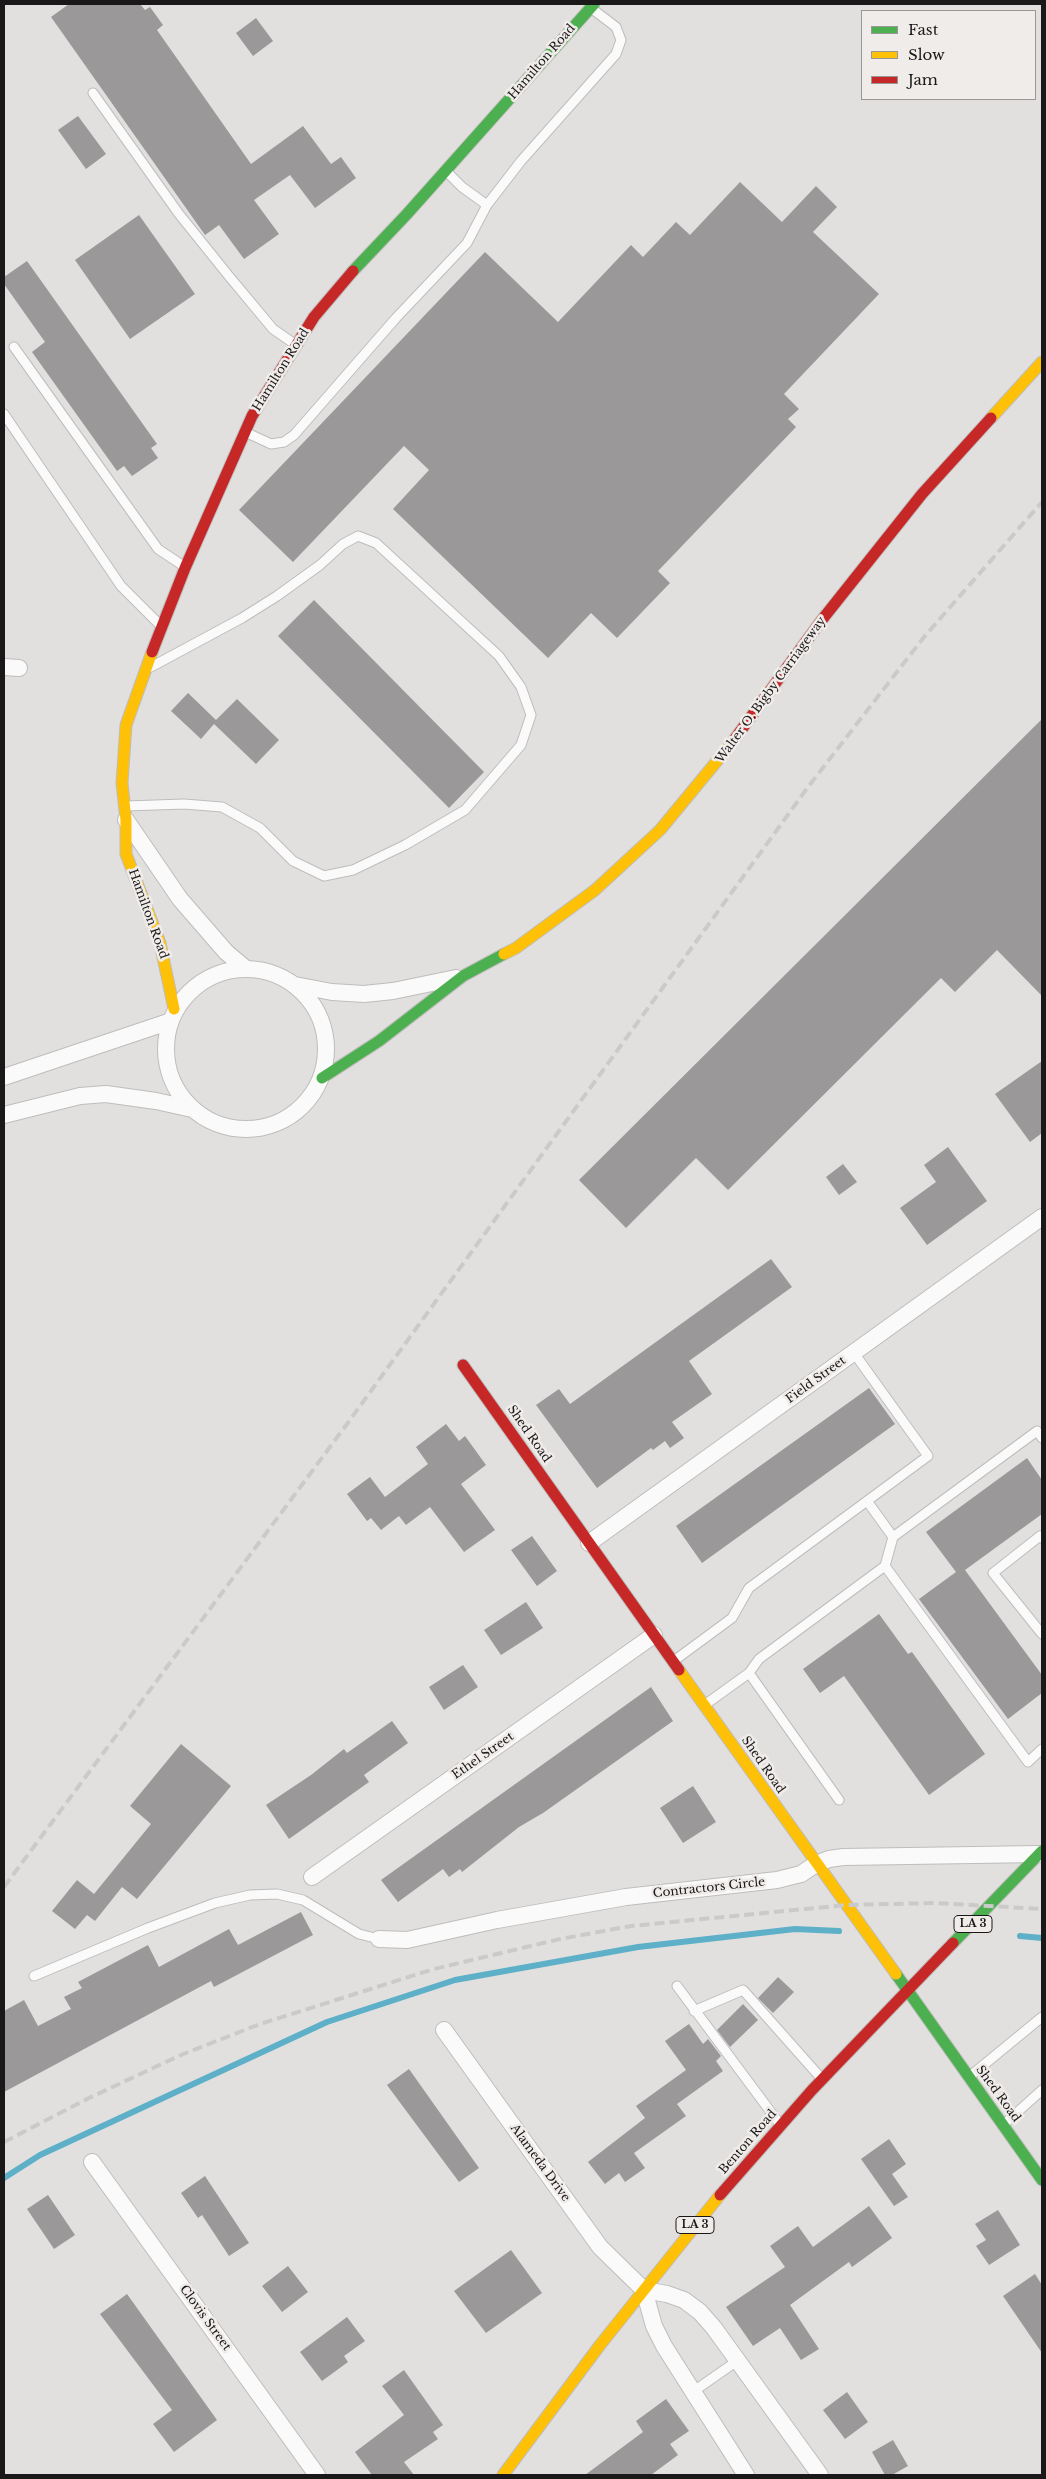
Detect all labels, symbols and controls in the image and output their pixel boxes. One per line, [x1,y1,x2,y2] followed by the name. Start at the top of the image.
[861,10,1036,100] legend
[908,20,938,39] text: Fast
[506,22,578,102] street label: Hamilton Road
[908,45,945,64] text: Slow
[908,70,938,89] text: Jam
[250,326,312,414] street label: Hamilton Road
[713,614,829,766] street label: Walter O. Bigby Carriageway
[125,867,171,961] street label: Hamilton Road
[783,1353,849,1407] street label: Field Street
[504,1403,554,1465] street label: Shed Road
[449,1730,517,1782] street label: Ethel Street
[738,1734,788,1796] street label: Shed Road
[652,1875,766,1901] street label: Contractors Circle
[954,1916,992,1932] road number: LA 3
[973,2063,1023,2125] street label: Shed Road
[716,2107,780,2177] street label: Benton Road
[507,2122,573,2204] street label: Alameda Drive
[676,2216,714,2234] road number: LA 3
[176,2282,234,2354] street label: Clovis Street

